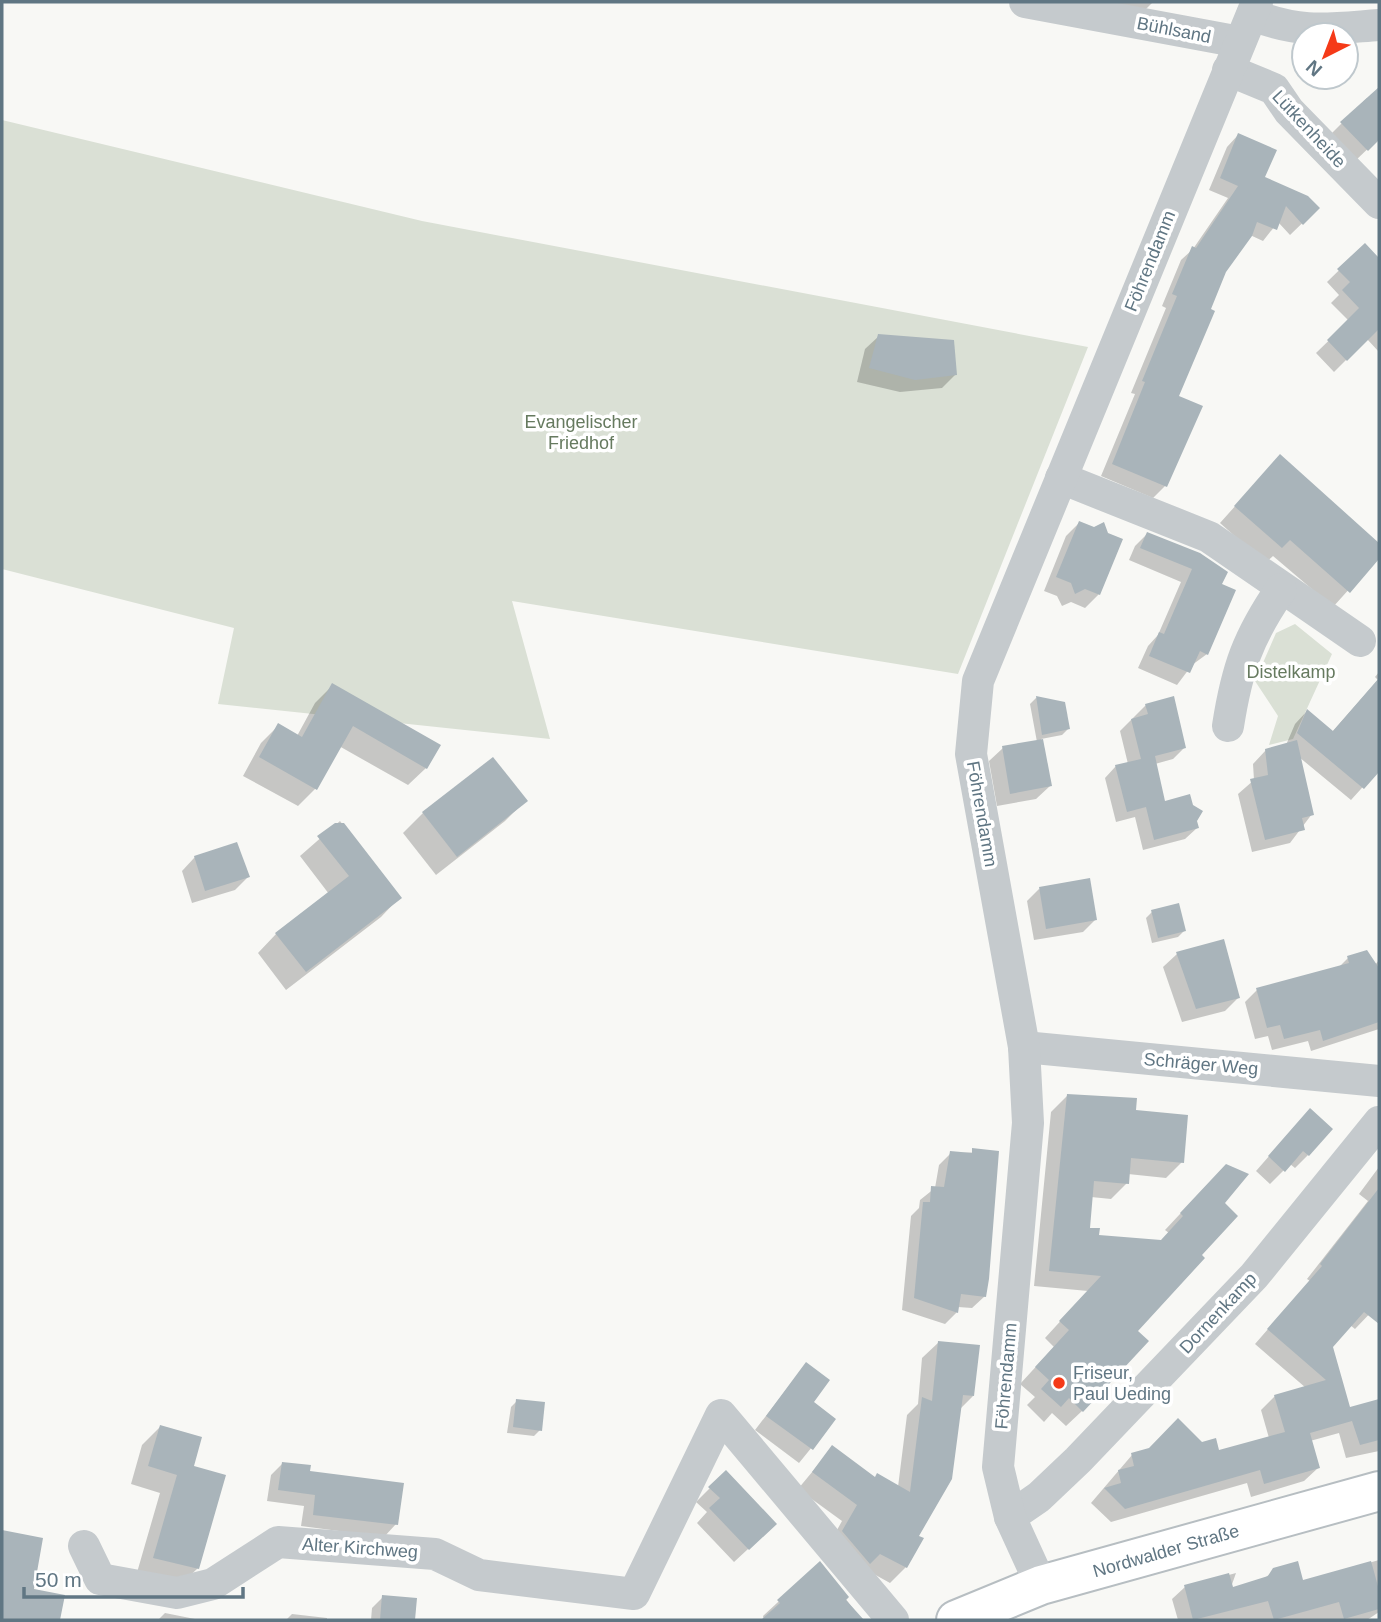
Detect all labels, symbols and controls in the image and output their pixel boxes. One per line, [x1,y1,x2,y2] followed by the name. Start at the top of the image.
[1135,13,1213,47] street label: Bühlsand
[1290,21,1360,91] north arrow
[1302,56,1326,81] text: N
[1268,86,1350,172] street label: Lütkenheide
[1121,208,1179,314] street label: Föhrendamm
[524,412,638,453] park label: Evangelischer Friedhof
[1246,662,1336,682] park label: Distelkamp
[963,760,1001,868] street label: Föhrendamm
[1143,1049,1259,1079] street label: Schräger Weg
[1176,1268,1260,1358] street label: Dornenkamp
[991,1322,1021,1430] street label: Föhrendamm
[1073,1363,1171,1404] place label: Friseur, Paul Ueding
[1051,1375,1067,1391] marker: Friseur, Paul Ueding
[1091,1521,1241,1581] street label: Nordwalder Straße
[301,1534,419,1562] street label: Alter Kirchweg
[24,1556,243,1600] scale bar
[35,1568,82,1591] text: 50 m

